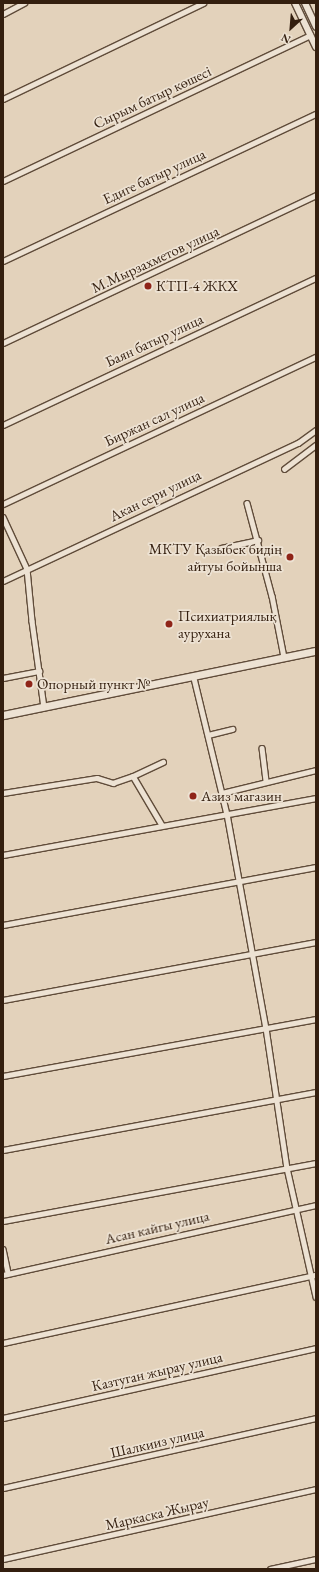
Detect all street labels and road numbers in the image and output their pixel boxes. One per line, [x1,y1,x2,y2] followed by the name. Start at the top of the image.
[90,62,214,132] street label: Сырым батыр көшесі
[100,144,208,208] street label: Едиге батыр улица
[88,222,222,296] street label: М.Мырзахметов улица
[102,309,206,371] street label: Баян батыр улица
[101,388,207,450] street label: Биржан сал улица
[106,465,204,525] street label: Акан сери улица
[103,1206,211,1248] street label: Асан кайгы улица
[90,1347,224,1395] street label: Казтуган жырау улица
[108,1422,206,1462] street label: Шалкииз улица
[104,1492,210,1534] street label: Маркаска Жырау

